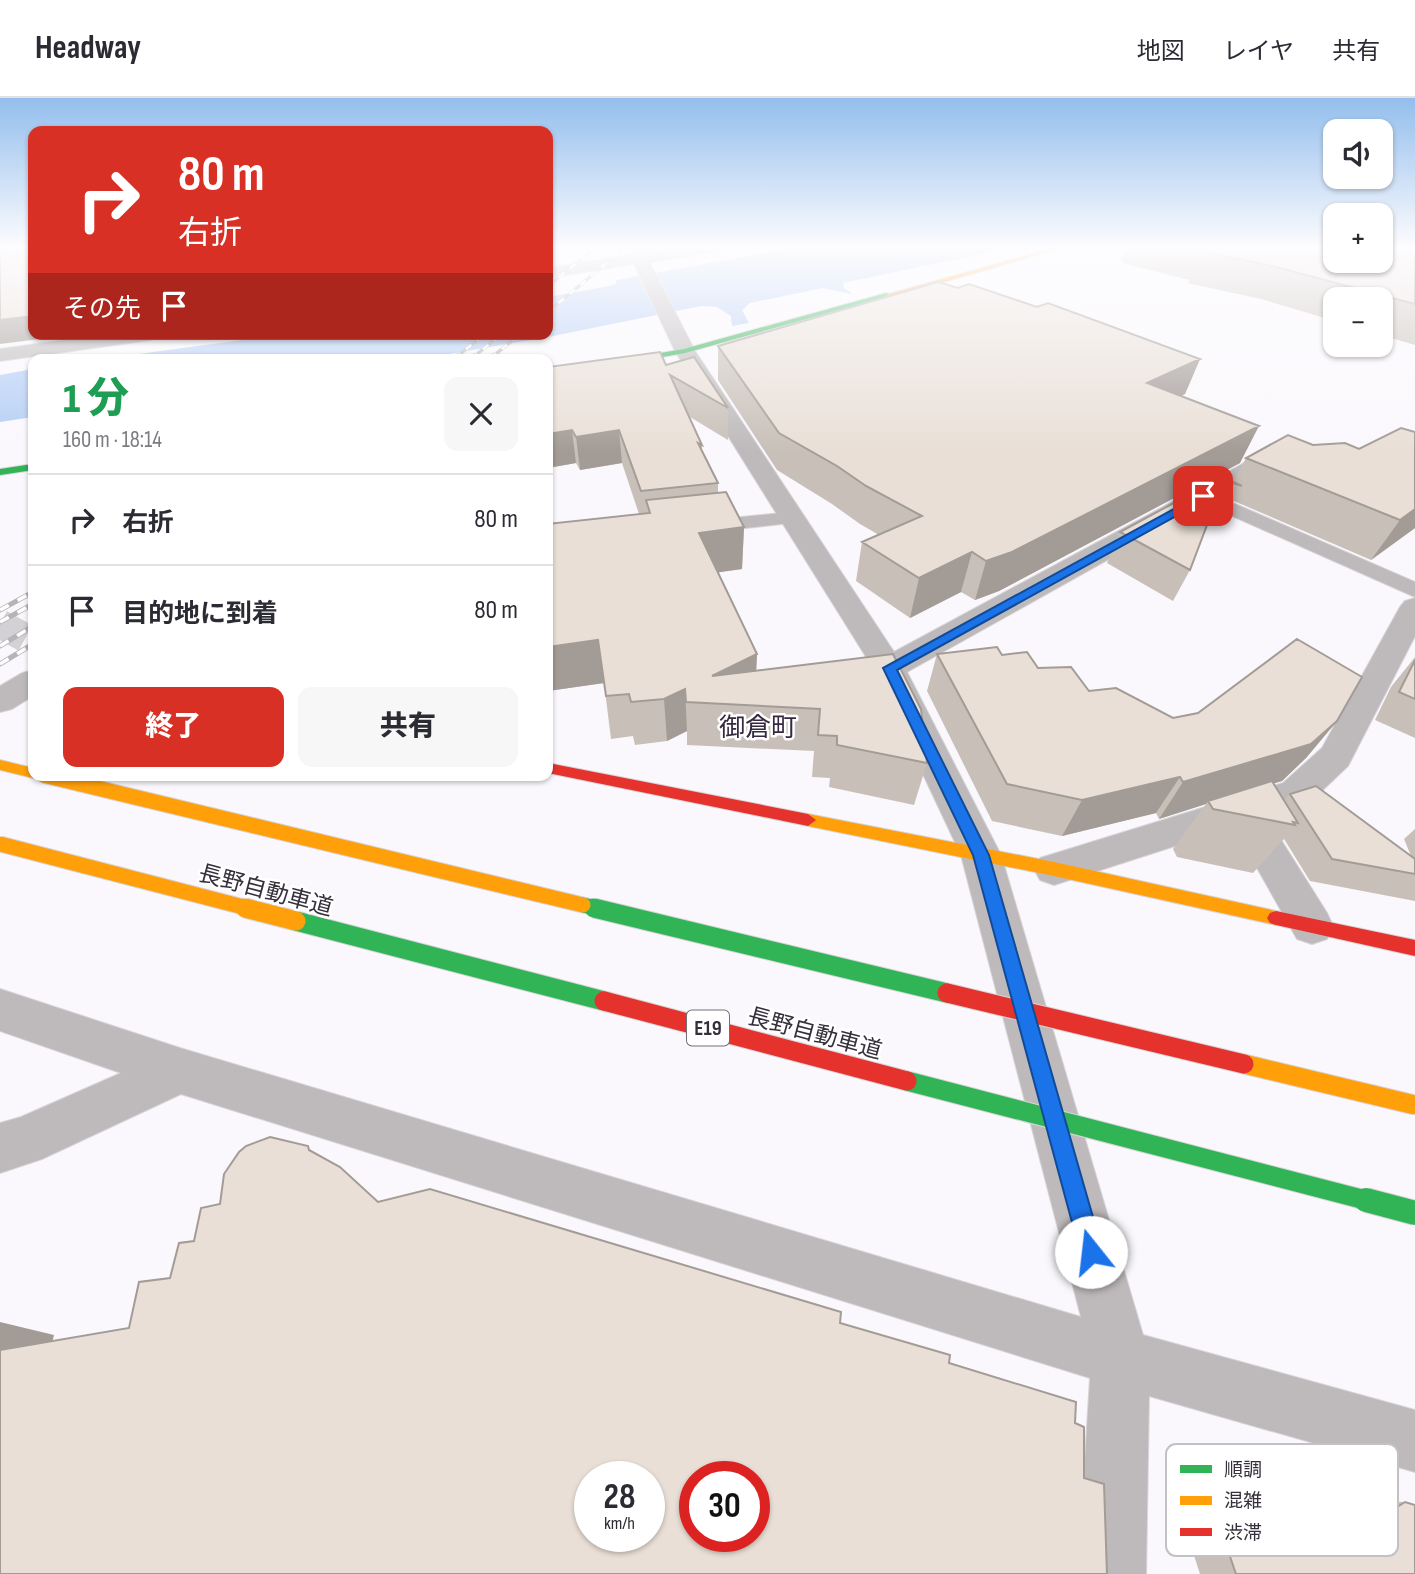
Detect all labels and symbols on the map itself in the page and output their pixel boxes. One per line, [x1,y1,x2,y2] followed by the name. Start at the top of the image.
[1173,466,1233,526] pin
[719,713,797,744] district label: 御倉町
[195,860,336,922] street label: 長野自動車道
[744,1003,885,1065] street label: 長野自動車道
[687,1010,729,1046] road number: E19
[1054,1215,1128,1289] position arrow
[1166,1444,1398,1556] legend
[1224,1459,1262,1482] text: 順調
[679,1461,770,1552] speed limit sign: 30
[1224,1490,1262,1513] text: 混雑
[1224,1522,1262,1545] text: 渋滞

